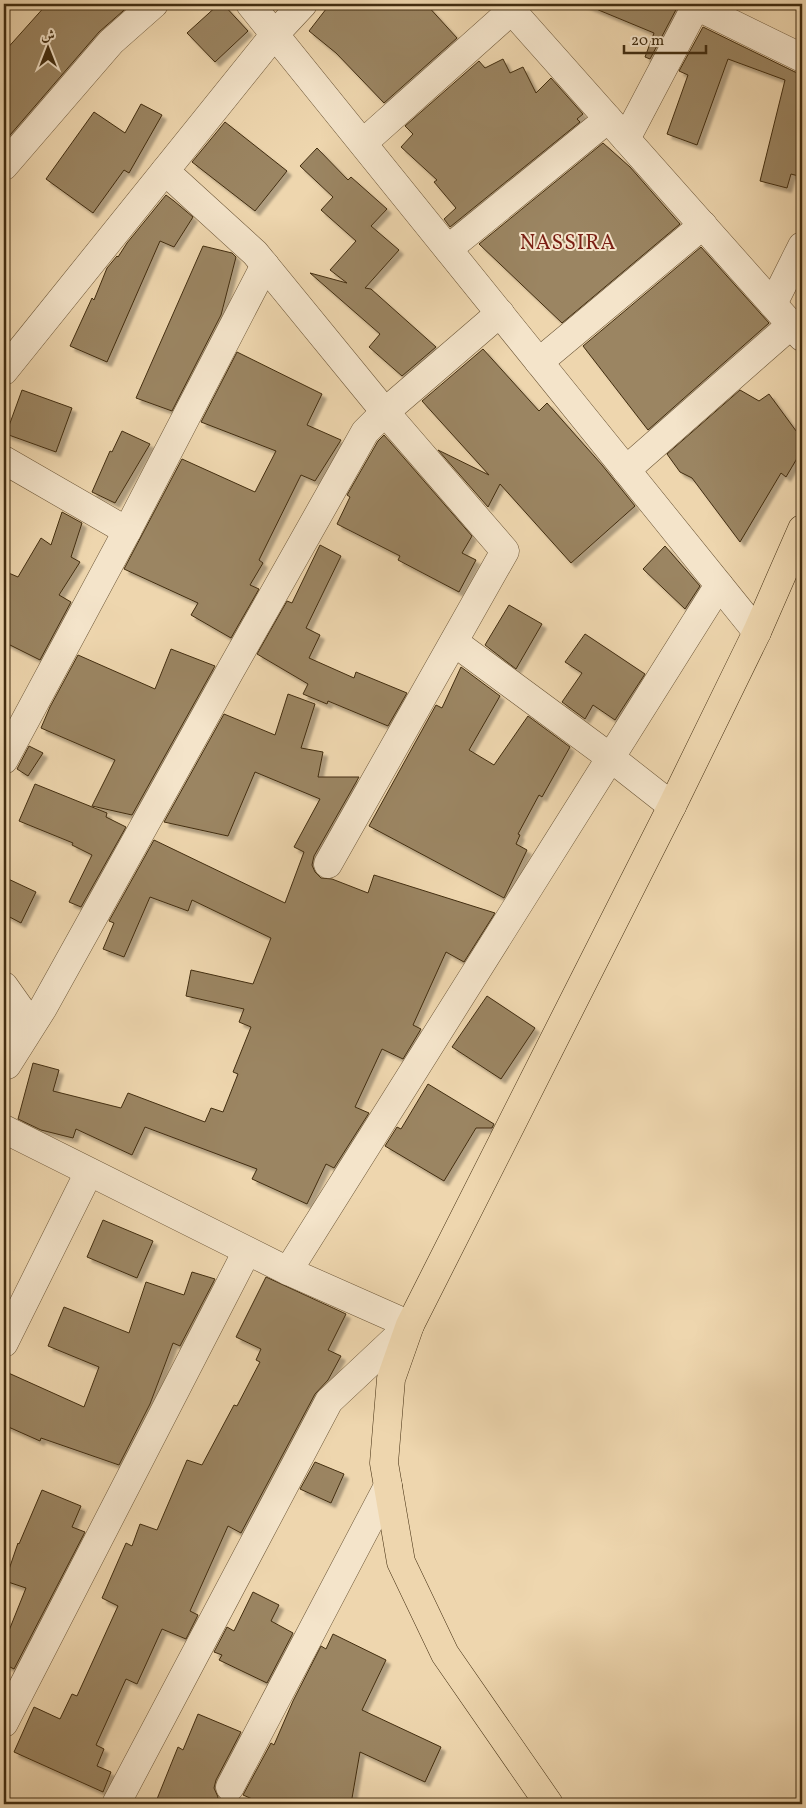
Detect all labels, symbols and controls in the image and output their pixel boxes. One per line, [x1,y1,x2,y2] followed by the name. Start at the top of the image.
[22,22,72,72] north arrow
[624,22,706,54] scale bar
[41,27,55,46] text: ش
[631,31,664,52] text: 20 m
[520,229,616,258] district label: NASSIRA

